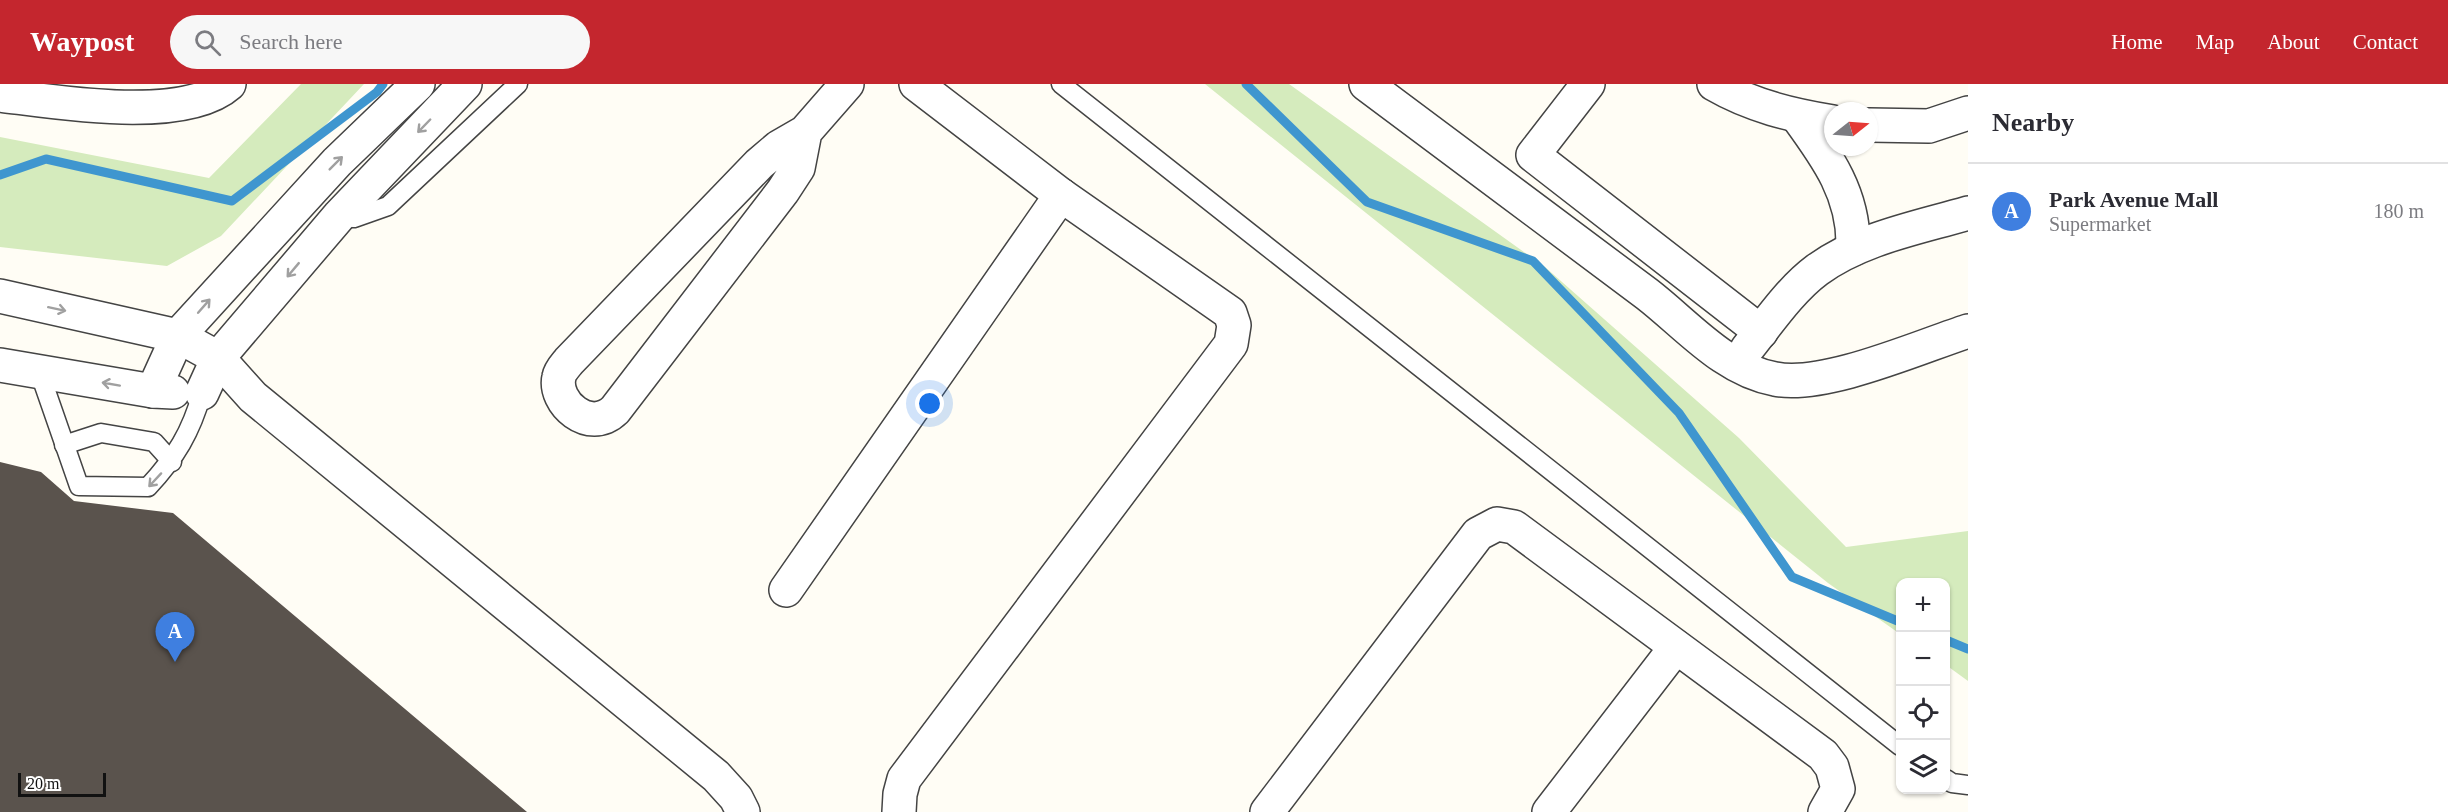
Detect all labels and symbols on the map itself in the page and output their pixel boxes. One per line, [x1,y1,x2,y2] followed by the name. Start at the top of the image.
[1824,102,1878,156] north arrow
[417,119,431,134] one-way arrow
[329,155,344,170] one-way arrow
[286,262,300,277] one-way arrow
[197,299,211,314] one-way arrow
[47,304,66,315] one-way arrow
[102,378,121,389] one-way arrow
[915,389,944,418] your location
[148,472,163,487] one-way arrow
[156,612,195,662] pin: A
[18,770,106,798] scale bar

